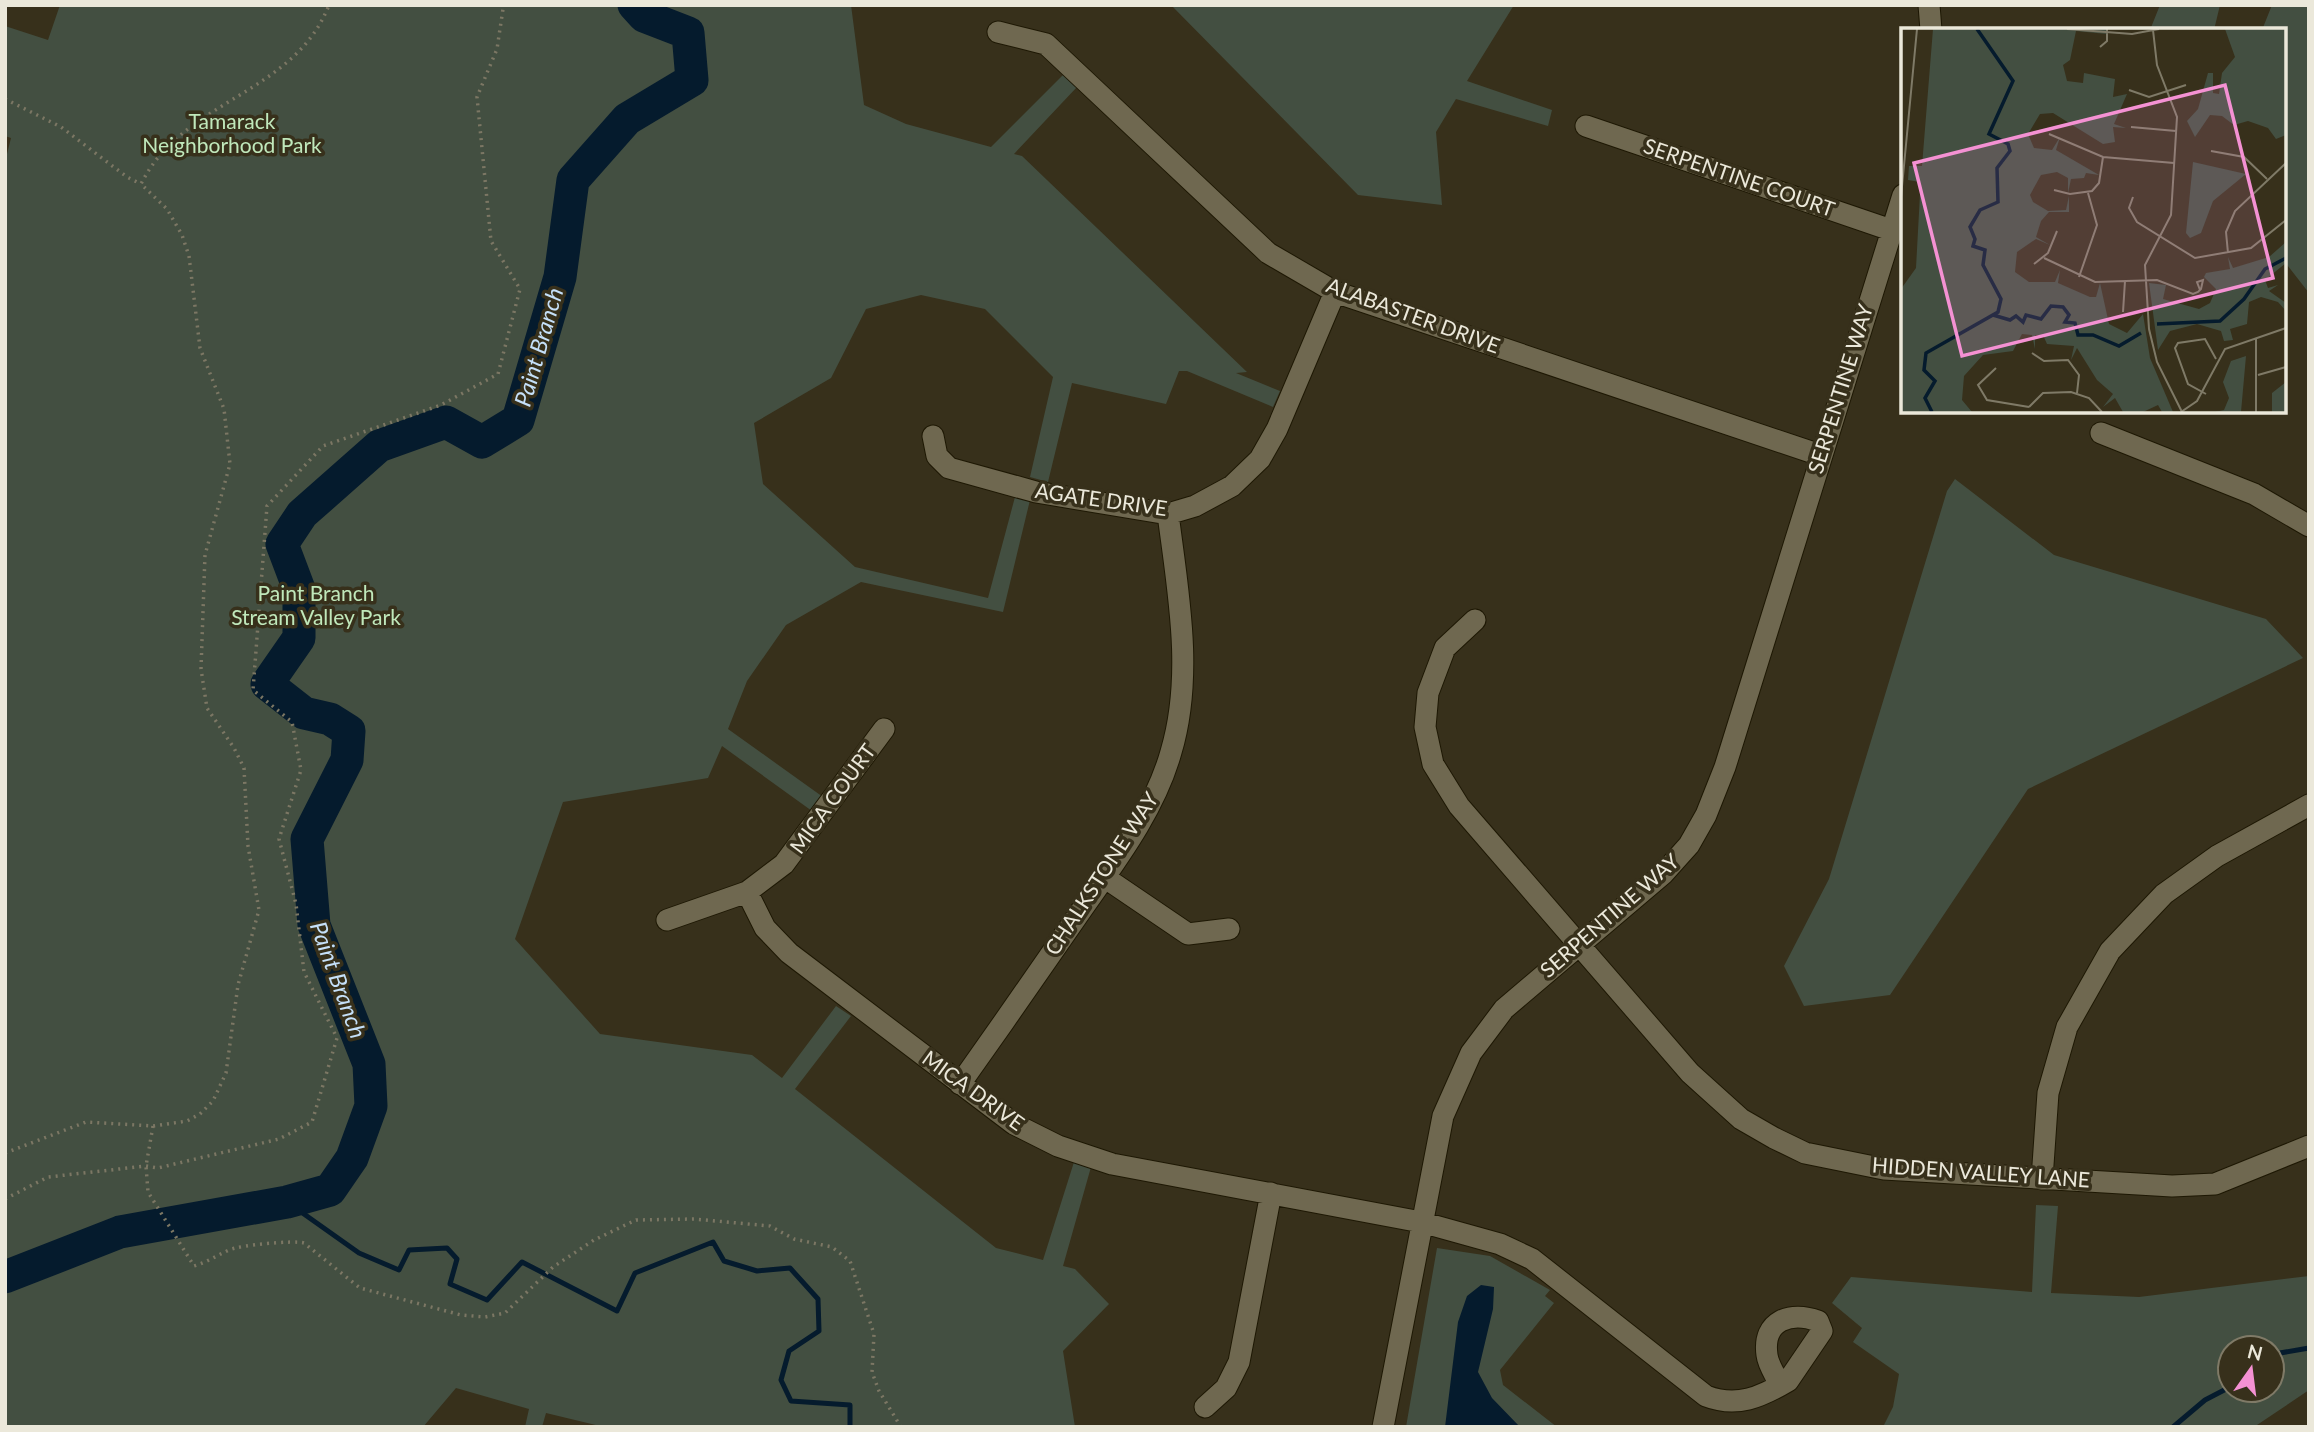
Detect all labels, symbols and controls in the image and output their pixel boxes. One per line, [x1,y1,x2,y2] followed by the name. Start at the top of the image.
[1901,28,2286,413] inset map
[142,108,322,157] park label: Tamarack Neighborhood Park
[1641,132,1839,221] street label: SERPENTINE COURT
[1323,272,1504,358] street label: ALABASTER DRIVE
[508,284,568,409] water label: Paint Branch
[1802,300,1877,476] street label: SERPENTINE WAY
[1034,477,1169,520] street label: AGATE DRIVE
[231,580,401,629] park label: Paint Branch Stream Valley Park
[784,738,880,858] street label: MICA COURT
[1039,786,1163,959] street label: CHALKSTONE WAY
[1535,847,1684,982] street label: SERPENTINE WAY
[305,917,373,1042] water label: Paint Branch
[918,1045,1030,1135] street label: MICA DRIVE
[1871,1151,2091,1192] street label: HIDDEN VALLEY LANE
[2216,1334,2286,1404] north arrow
[2245,1339,2265,1365] text: N

